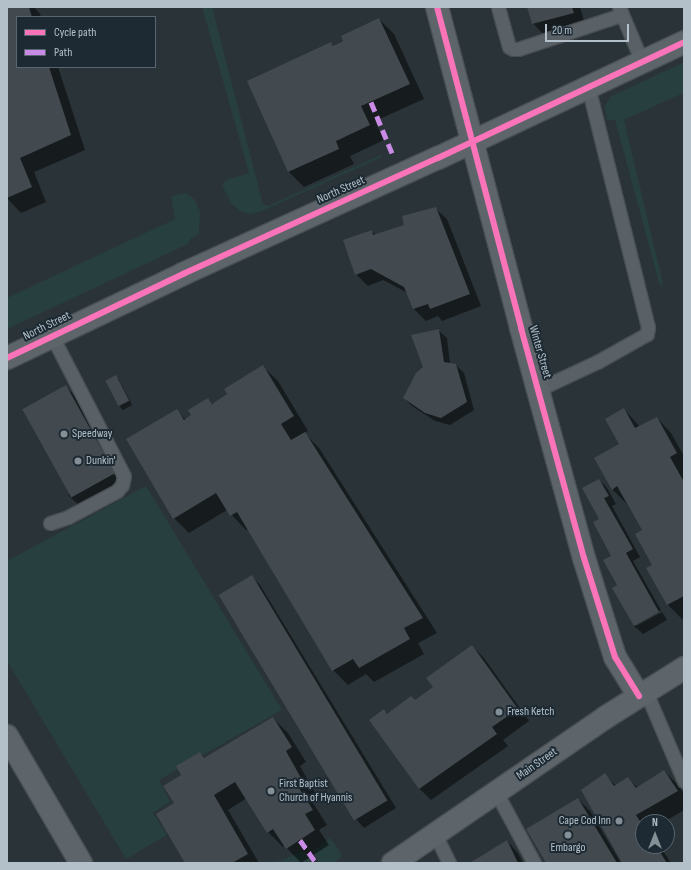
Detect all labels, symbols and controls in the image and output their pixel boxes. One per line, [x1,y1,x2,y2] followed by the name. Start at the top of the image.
[16,16,156,68] legend
[547,16,631,42] scale bar
[552,23,572,38] text: 20 m
[54,25,96,40] text: Cycle path
[54,45,72,60] text: Path
[315,173,367,207] street label: North Street
[21,308,73,344] street label: North Street
[526,324,554,380] street label: Winter Street
[72,427,112,441] place label: Speedway
[59,429,69,439] marker: Speedway
[86,454,115,468] place label: Dunkin'
[73,456,83,466] marker: Dunkin'
[507,705,554,719] place label: Fresh Ketch
[494,707,504,717] marker: Fresh Ketch
[514,745,560,783] street label: Main Street
[279,777,352,805] place label: First Baptist Church of Hyannis
[266,786,276,796] marker: First Baptist Church of Hyannis
[559,814,611,828] place label: Cape Cod Inn
[635,814,675,854] north arrow
[614,816,624,826] marker: Cape Cod Inn
[652,816,658,829] text: N
[563,830,573,840] marker: Embargo
[550,841,586,855] place label: Embargo

